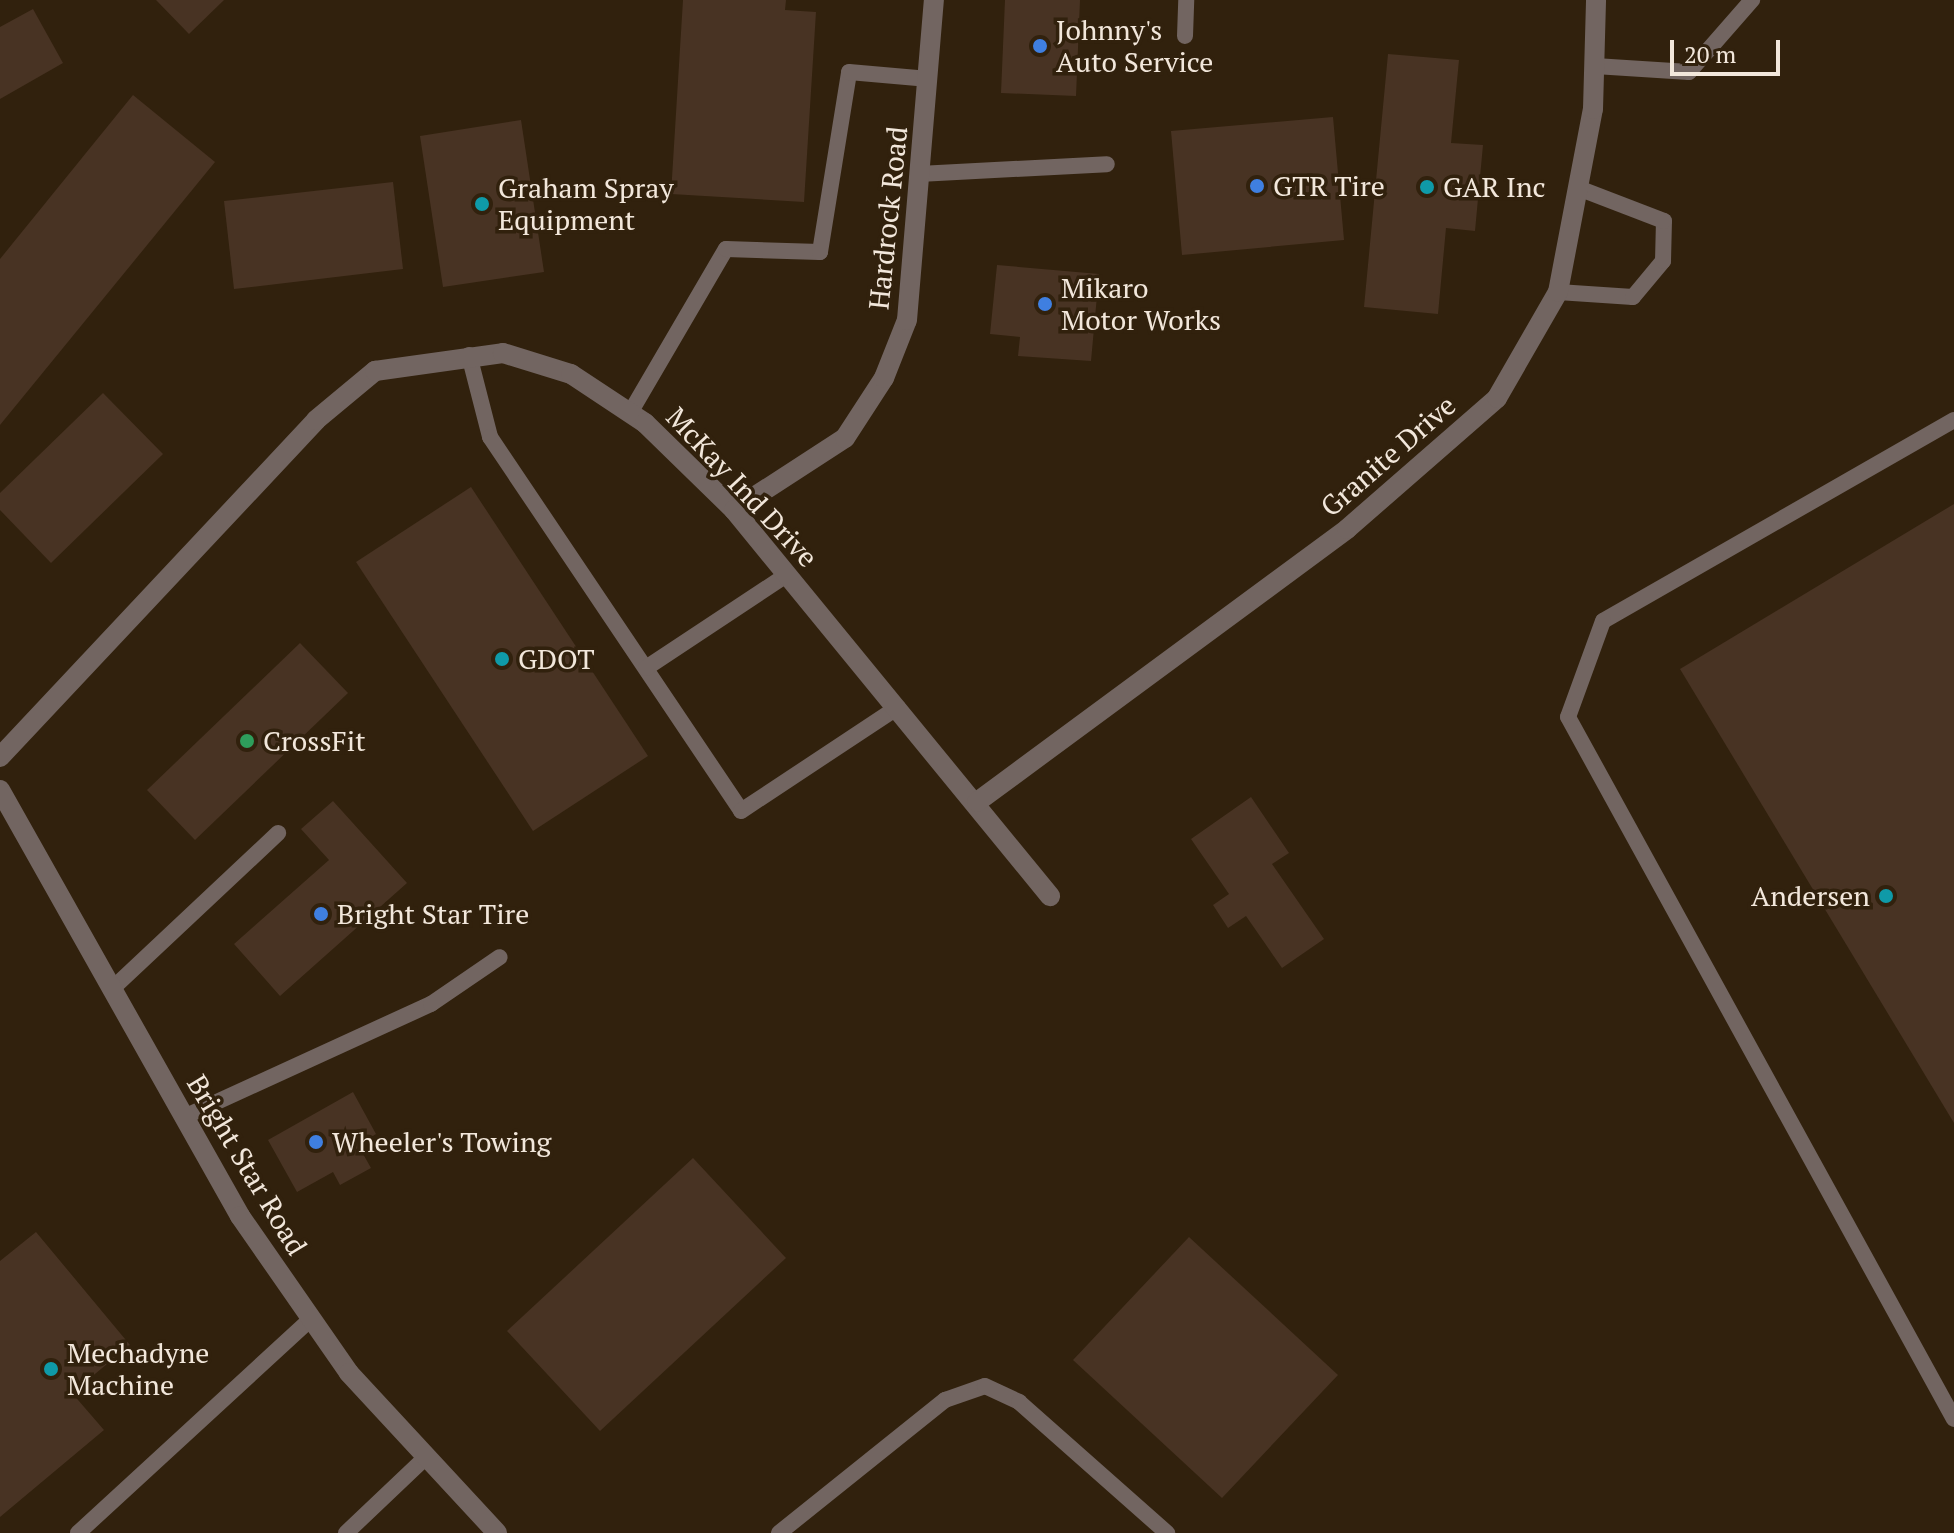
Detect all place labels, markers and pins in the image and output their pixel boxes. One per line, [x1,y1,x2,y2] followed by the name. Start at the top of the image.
[1056,13,1213,79] place label: Johnny's Auto Service
[1031,37,1049,55] marker: Johnny's Auto Service
[1273,169,1385,203] place label: GTR Tire
[1443,170,1546,204] place label: GAR Inc
[498,171,674,237] place label: Graham Spray Equipment
[1248,177,1266,195] marker: GTR Tire
[1418,178,1436,196] marker: GAR Inc
[473,195,491,213] marker: Graham Spray Equipment
[1061,271,1221,337] place label: Mikaro Motor Works
[1036,295,1054,313] marker: Mikaro Motor Works
[518,642,594,676] place label: GDOT
[493,650,511,668] marker: GDOT
[263,724,366,758] place label: CrossFit
[238,732,256,750] marker: CrossFit
[1751,879,1870,913] place label: Andersen
[1877,887,1895,905] marker: Andersen
[337,897,529,931] place label: Bright Star Tire
[312,905,330,923] marker: Bright Star Tire
[332,1125,551,1159] place label: Wheeler's Towing
[307,1133,325,1151] marker: Wheeler's Towing
[67,1336,209,1402] place label: Mechadyne Machine
[42,1360,60,1378] marker: Mechadyne Machine

